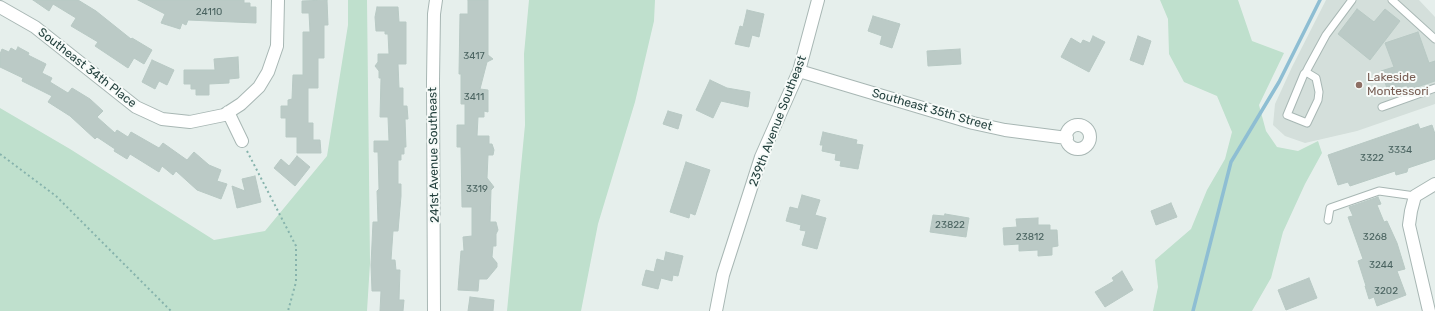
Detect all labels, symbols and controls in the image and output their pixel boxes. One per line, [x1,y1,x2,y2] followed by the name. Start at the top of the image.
[196,6,222,18] house number: 24110
[35,25,139,111] street label: Southeast 34th Place
[463,50,485,62] house number: 3417
[746,54,810,188] street label: 239th Avenue Southeast
[1367,71,1429,99] place label: Lakeside Montessori
[1354,80,1364,90] marker: Lakeside Montessori
[870,86,994,134] street label: Southeast 35th Street
[426,87,442,223] street label: 241st Avenue Southeast
[464,91,484,103] house number: 3411
[1388,144,1412,156] house number: 3334
[1360,152,1384,164] house number: 3322
[466,183,488,195] house number: 3319
[935,219,965,231] house number: 23822
[1016,231,1044,243] house number: 23812
[1363,231,1387,243] house number: 3268
[1369,259,1393,271] house number: 3244
[1374,285,1398,297] house number: 3202

